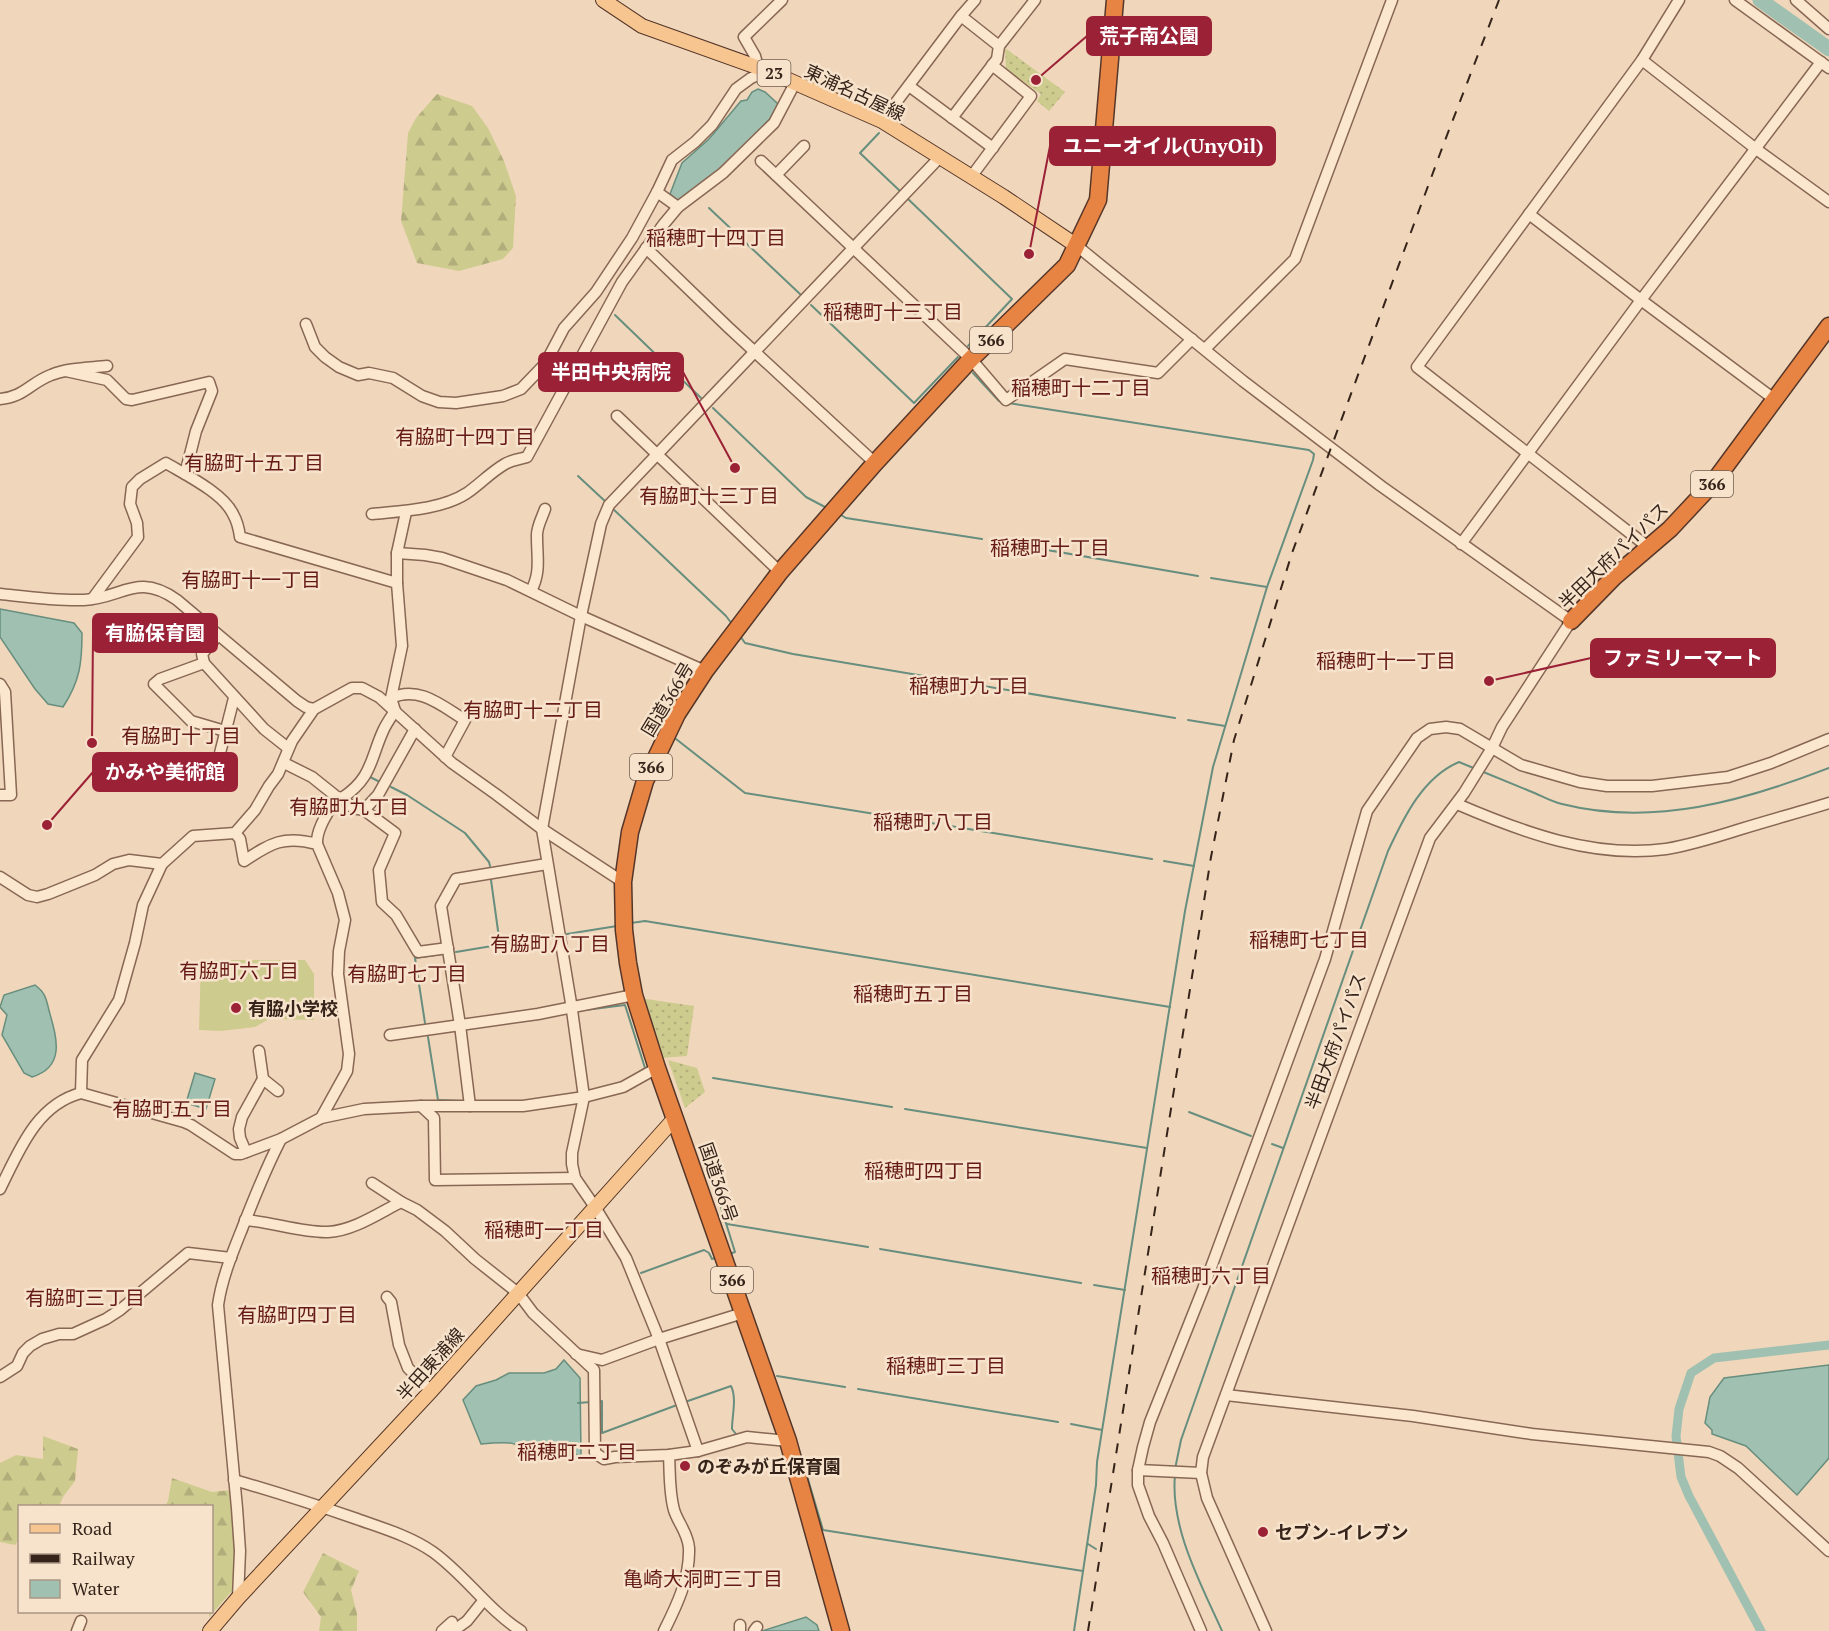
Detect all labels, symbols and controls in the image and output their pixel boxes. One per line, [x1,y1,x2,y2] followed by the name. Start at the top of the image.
[1087,17,1211,55] callout: 荒子南公園
[1099,22,1199,49] text: 荒子南公園
[801,58,909,126] street label: 東浦名古屋線
[758,60,790,86] road number: 23
[1050,127,1275,165] callout: ユニーオイル(UnyOil)
[1062,132,1264,159] text: ユニーオイル(UnyOil)
[646,224,786,251] district label: 稲穂町十四丁目
[823,298,963,325] district label: 稲穂町十三丁目
[970,327,1012,353] road number: 366
[539,353,683,391] callout: 半田中央病院
[551,358,671,385] text: 半田中央病院
[1011,374,1151,401] district label: 稲穂町十二丁目
[395,423,535,450] district label: 有脇町十四丁目
[184,449,324,476] district label: 有脇町十五丁目
[1691,471,1733,497] road number: 366
[639,482,779,509] district label: 有脇町十三丁目
[1553,496,1673,614] street label: 半田大府パイパス
[990,534,1110,561] district label: 稲穂町十丁目
[181,566,321,593] district label: 有脇町十一丁目
[93,614,217,652] callout: 有脇保育園
[105,619,205,646] text: 有脇保育園
[1591,639,1775,677] callout: ファミリーマート
[1603,644,1763,671] text: ファミリーマート
[1316,647,1456,674] district label: 稲穂町十一丁目
[635,657,699,741] street label: 国道366号
[909,672,1029,699] district label: 稲穂町九丁目
[463,696,603,723] district label: 有脇町十二丁目
[121,722,241,749] district label: 有脇町十丁目
[93,753,237,791] callout: かみや美術館
[630,754,672,780] road number: 366
[105,758,225,785] text: かみや美術館
[289,793,409,820] district label: 有脇町九丁目
[873,808,993,835] district label: 稲穂町八丁目
[1249,926,1369,953] district label: 稲穂町七丁目
[490,930,610,957] district label: 有脇町八丁目
[179,957,299,984] district label: 有脇町六丁目
[347,960,467,987] district label: 有脇町七丁目
[1299,969,1371,1113] street label: 半田大府パイパス
[853,980,973,1007] district label: 稲穂町五丁目
[248,996,338,1020] place label: 有脇小学校
[229,1001,243,1015] marker: 有脇小学校
[112,1095,232,1122] district label: 有脇町五丁目
[694,1139,744,1225] street label: 国道366号
[864,1157,984,1184] district label: 稲穂町四丁目
[484,1216,604,1243] district label: 稲穂町一丁目
[1151,1262,1271,1289] district label: 稲穂町六丁目
[711,1267,753,1293] road number: 366
[25,1284,145,1311] district label: 有脇町三丁目
[237,1301,357,1328] district label: 有脇町四丁目
[391,1323,469,1405] street label: 半田東浦線
[886,1352,1006,1379] district label: 稲穂町三丁目
[517,1438,637,1465] district label: 稲穂町二丁目
[697,1454,841,1478] place label: のぞみが丘保育園
[678,1459,692,1473] marker: のぞみが丘保育園
[18,1505,213,1613] legend
[72,1516,112,1540] text: Road
[1275,1520,1408,1544] place label: セブン-イレブン
[1256,1525,1270,1539] marker: セブン-イレブン
[72,1546,136,1570] text: Railway
[623,1565,783,1592] district label: 亀崎大洞町三丁目
[72,1576,119,1600] text: Water

